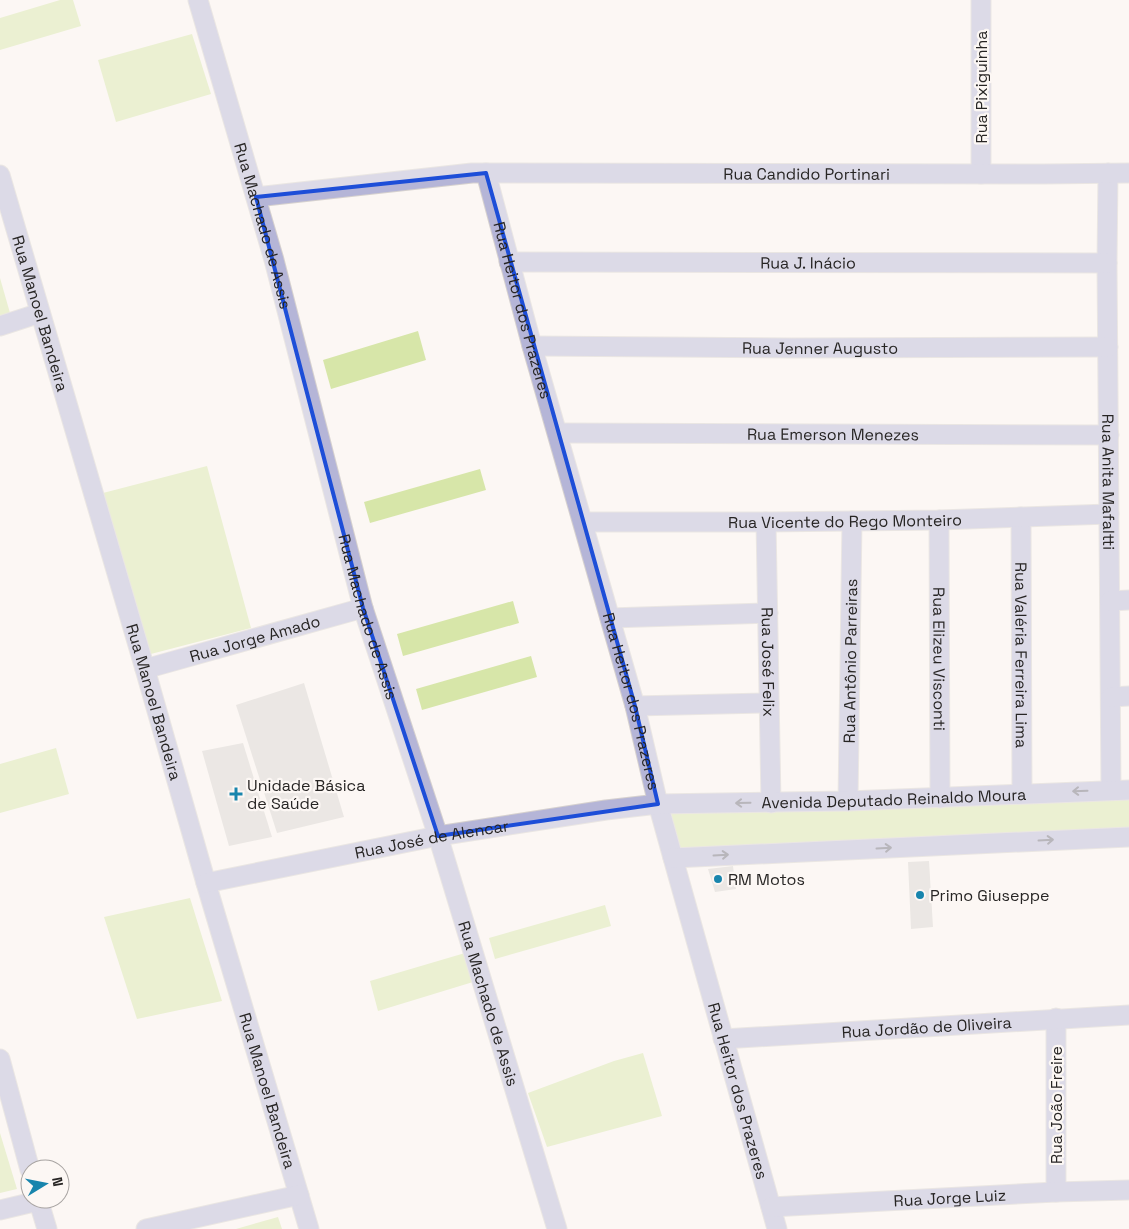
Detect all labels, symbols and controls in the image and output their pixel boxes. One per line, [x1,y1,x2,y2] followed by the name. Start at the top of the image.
[971,31,992,143] street label: Rua Pixiguinha
[229,140,296,311] street label: Rua Machado de Assis
[723,163,890,185] street label: Rua Candido Portinari
[488,219,557,401] street label: Rua Heitor dos Prazeres
[7,233,73,394] street label: Rua Manoel Bandeira
[760,252,856,274] street label: Rua J. Inácio
[742,338,898,359] street label: Rua Jenner Augusto
[1097,414,1119,550] street label: Rua Anita Mafaltti
[747,424,919,445] street label: Rua Emerson Menezes
[728,509,962,533] street label: Rua Vicente do Rego Monteiro
[334,532,402,702] street label: Rua Machado de Assis
[1010,562,1032,748] street label: Rua Valéria Ferreira Lima
[839,579,862,743] street label: Rua Antônio Parreiras
[928,587,950,731] street label: Rua Elizeu Visconti
[757,607,779,717] street label: Rua José Felix
[598,610,664,792] street label: Rua Heitor dos Prazeres
[187,611,323,667] street label: Rua Jorge Amado
[121,621,186,783] street label: Rua Manoel Bandeira
[247,775,365,814] place label: Unidade Básica de Saúde
[761,784,1027,813] street label: Avenida Deputado Reinaldo Moura
[229,787,243,801] marker: Unidade Básica de Saúde
[1073,787,1089,796] one-way arrow
[735,798,752,808] one-way arrow
[353,815,510,864] street label: Rua José de Alencar
[1038,836,1054,845] one-way arrow
[875,843,891,853] one-way arrow
[713,851,729,860] one-way arrow
[728,869,805,890] place label: RM Motos
[712,873,724,885] marker: RM Motos
[930,885,1050,906] place label: Primo Giuseppe
[914,889,926,901] marker: Primo Giuseppe
[453,918,523,1089] street label: Rua Machado de Assis
[703,1000,773,1182] street label: Rua Heitor dos Prazeres
[234,1010,300,1171] street label: Rua Manoel Bandeira
[841,1012,1012,1043] street label: Rua Jordão de Oliveira
[1046,1046,1067,1164] street label: Rua João Freire
[20,1159,70,1209] north arrow
[48,1176,67,1188] text: N
[893,1185,1007,1212] street label: Rua Jorge Luiz

